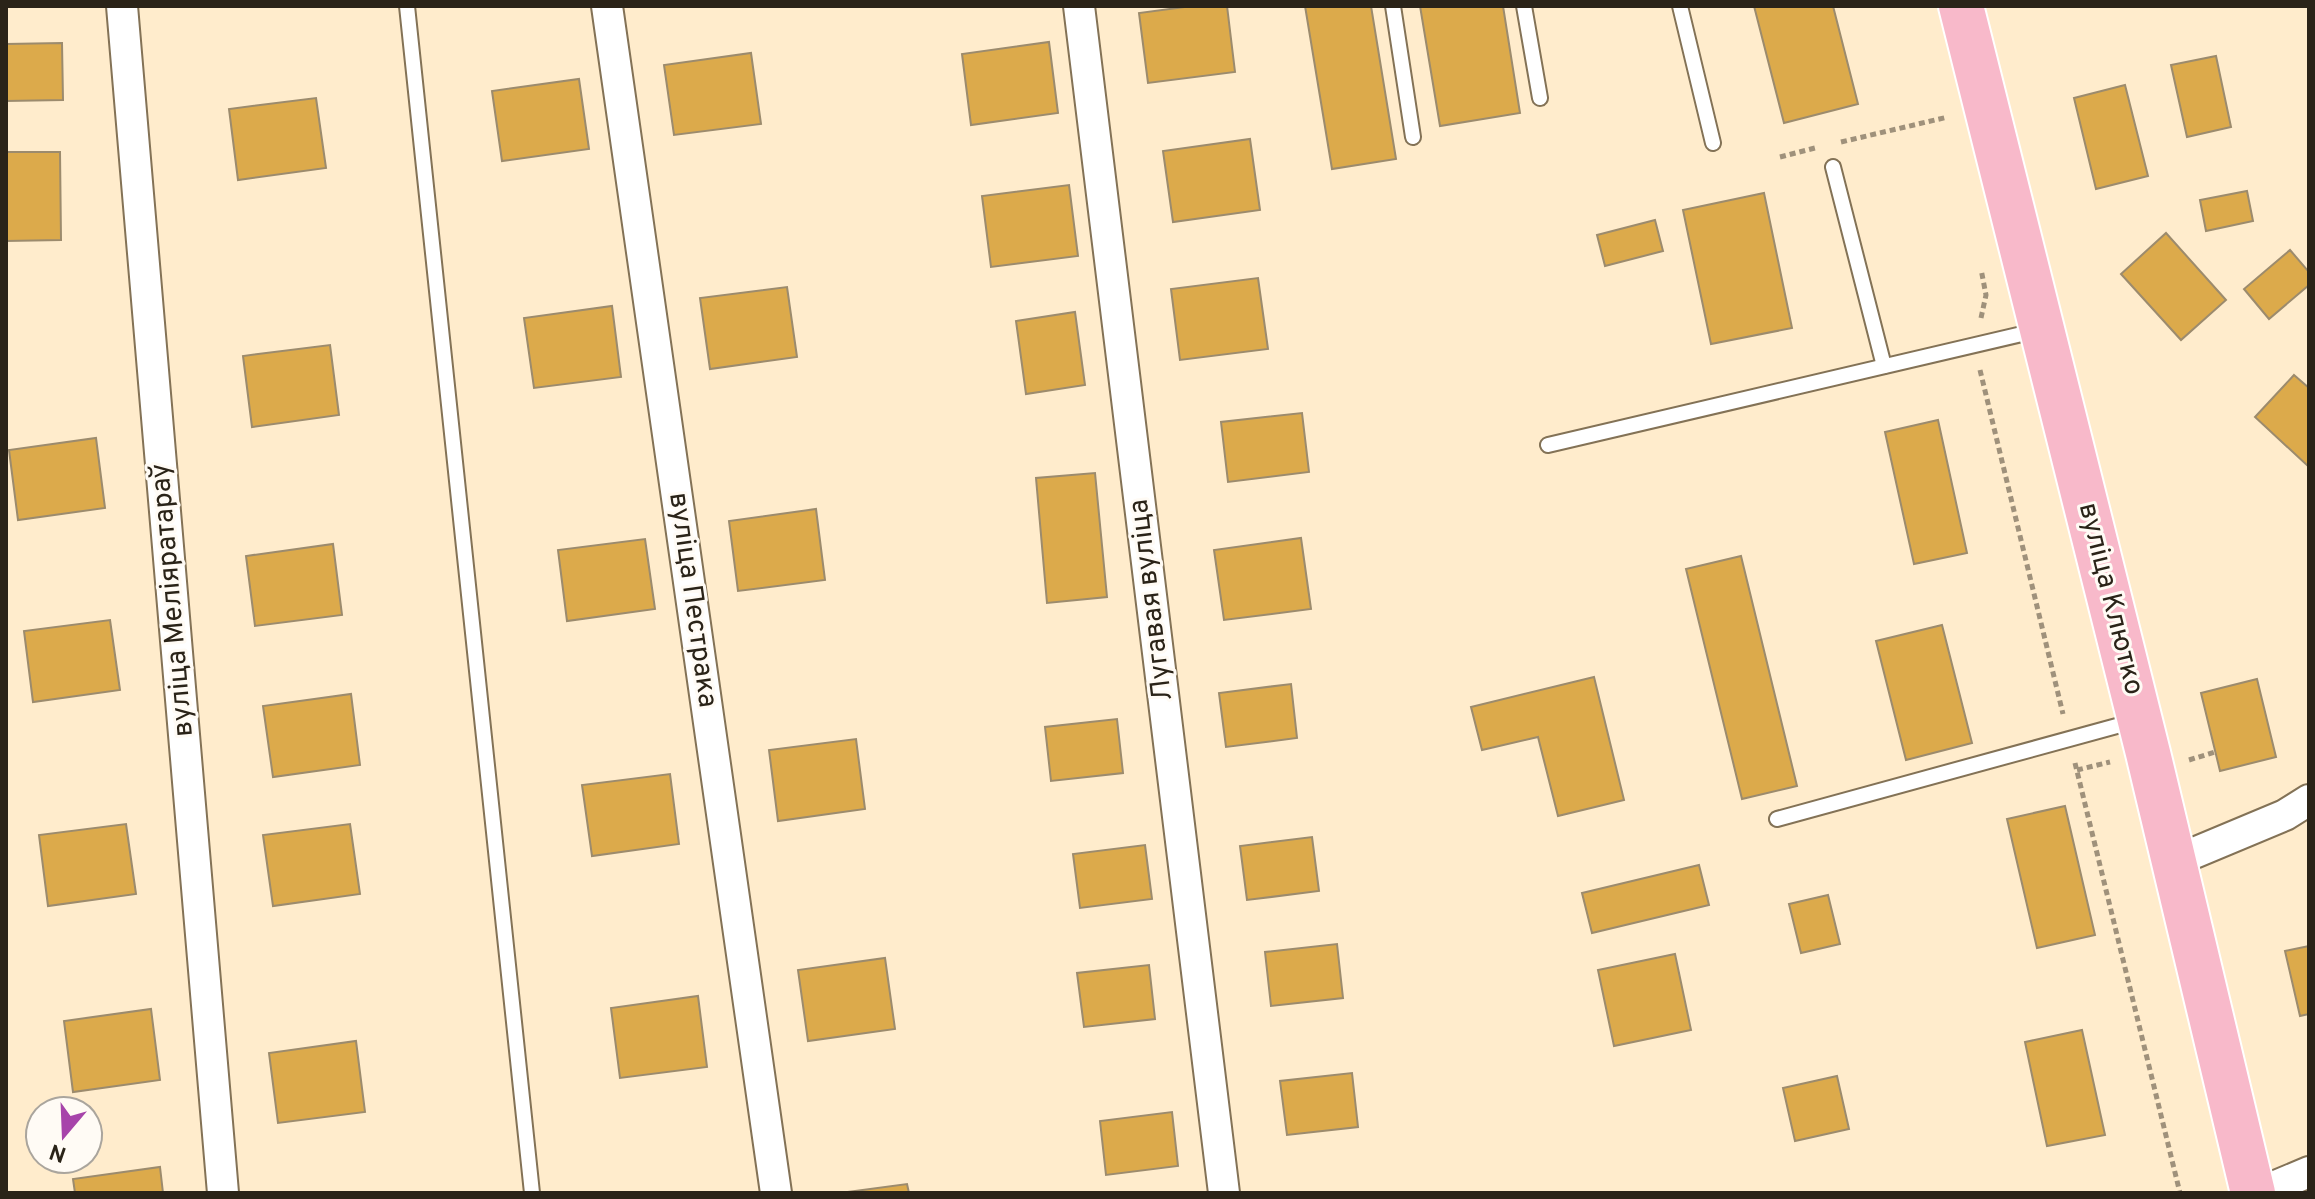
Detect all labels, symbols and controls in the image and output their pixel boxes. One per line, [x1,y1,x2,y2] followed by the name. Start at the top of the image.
[143,462,203,738] street label: вуліца Меліяратараў
[659,490,725,710] street label: вуліца Пестрака
[1122,497,1182,703] street label: Лугавая вуліца
[2069,499,2151,699] street label: вуліца Клютко
[24,1095,104,1175] north arrow
[46,1136,70,1167] text: N

